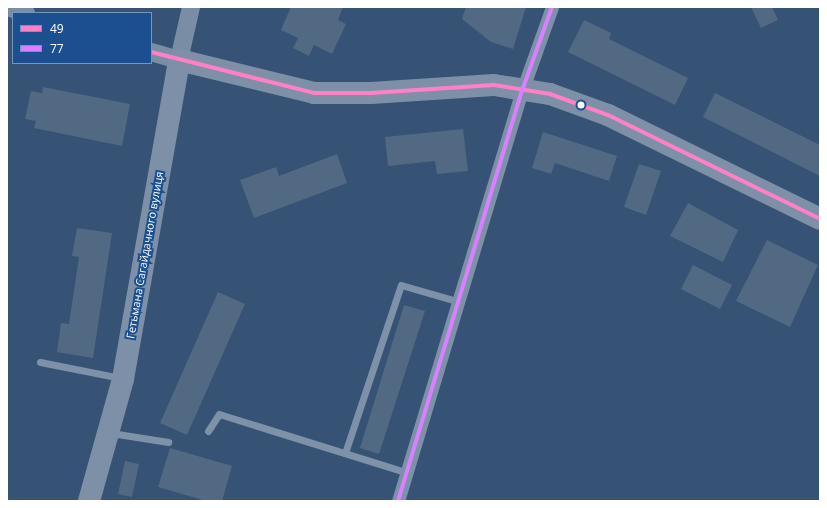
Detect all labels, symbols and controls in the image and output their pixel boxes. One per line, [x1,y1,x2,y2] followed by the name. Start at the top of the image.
[12,12,152,64] legend
[50,20,64,37] text: 49
[50,40,64,57] text: 77
[576,100,586,110] unlabelled marker
[124,170,166,340] street label: Гетьмана Сагайдачного вулиця

